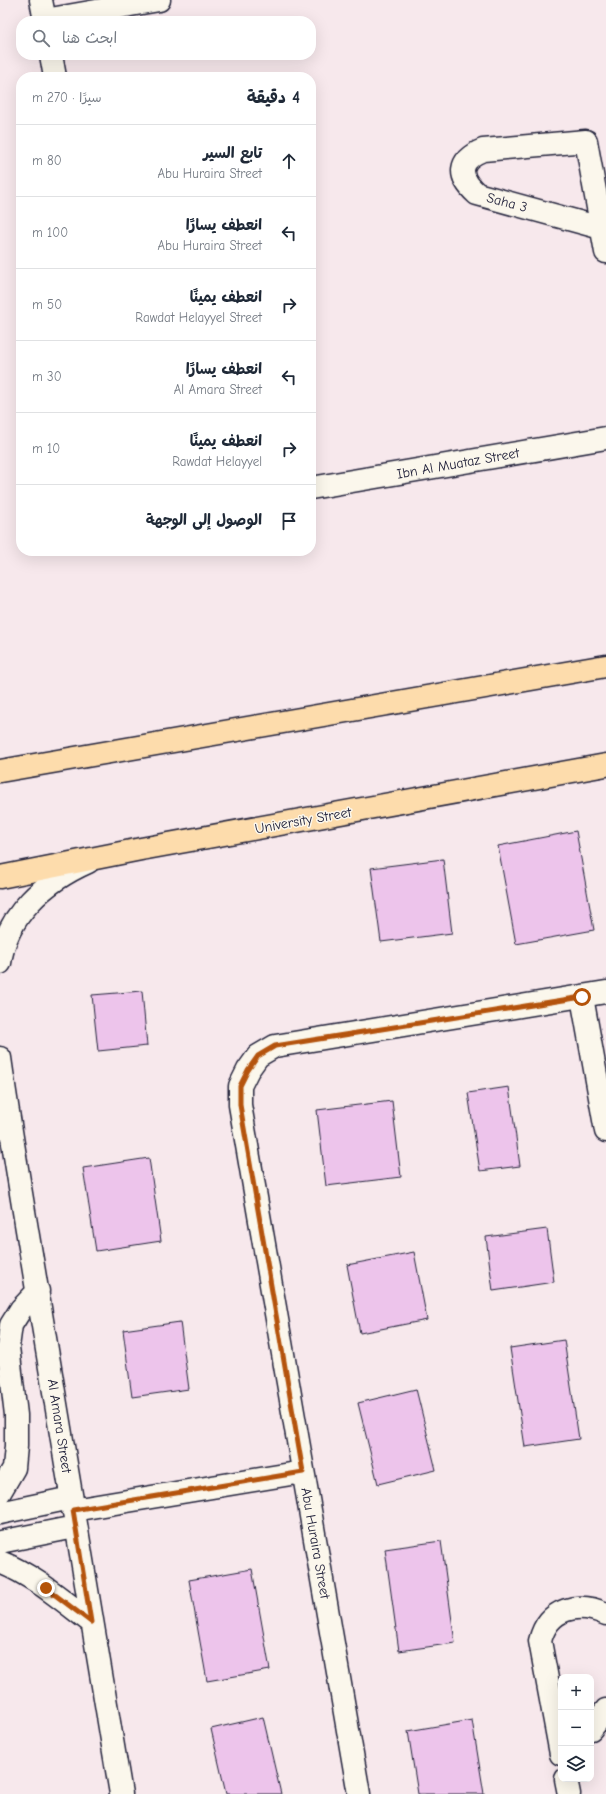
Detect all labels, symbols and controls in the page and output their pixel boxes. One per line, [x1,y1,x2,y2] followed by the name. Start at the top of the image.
[16,16,316,60] search box
[30,27,52,49] icon: search
[62,29,117,47] text: ابحث هنا
[247,88,300,107] text: 4 دقيقة
[32,90,102,105] text: سيرًا · 270 m
[203,144,262,162] text: تابع السير
[278,150,300,172] icon: ahead
[32,153,62,168] text: 80 m
[157,166,262,181] text: Abu Huraira Street
[485,189,529,216] street label: Saha 3
[186,216,262,234] text: انعطف يسارًا
[278,222,300,244] icon: left
[32,225,68,240] text: 100 m
[157,238,262,253] text: Abu Huraira Street
[190,288,262,306] text: انعطف يمينًا
[278,294,300,316] icon: right
[32,297,62,312] text: 50 m
[135,310,262,325] text: Rawdat Helayyel Street
[186,360,262,378] text: انعطف يسارًا
[278,366,300,388] icon: left
[32,369,62,384] text: 30 m
[174,382,262,397] text: Al Amara Street
[190,432,262,450] text: انعطف يمينًا
[278,438,300,460] icon: right
[32,441,60,456] text: 10 m
[396,444,522,483] street label: Ibn Al Muataz Street
[172,454,262,469] text: Rawdat Helayyel
[278,510,300,532] icon: arrive
[146,511,262,529] text: الوصول إلى الوجهة
[253,803,354,837] street label: University Street
[573,988,591,1006] route start
[44,1378,75,1475] street label: Al Amara Street
[297,1486,334,1601] street label: Abu Huraira Street
[37,1579,55,1597] route end
[558,1674,594,1782] map controls
[558,1674,594,1710] button: +
[558,1710,594,1746] button: −
[558,1746,594,1782] button: layers

